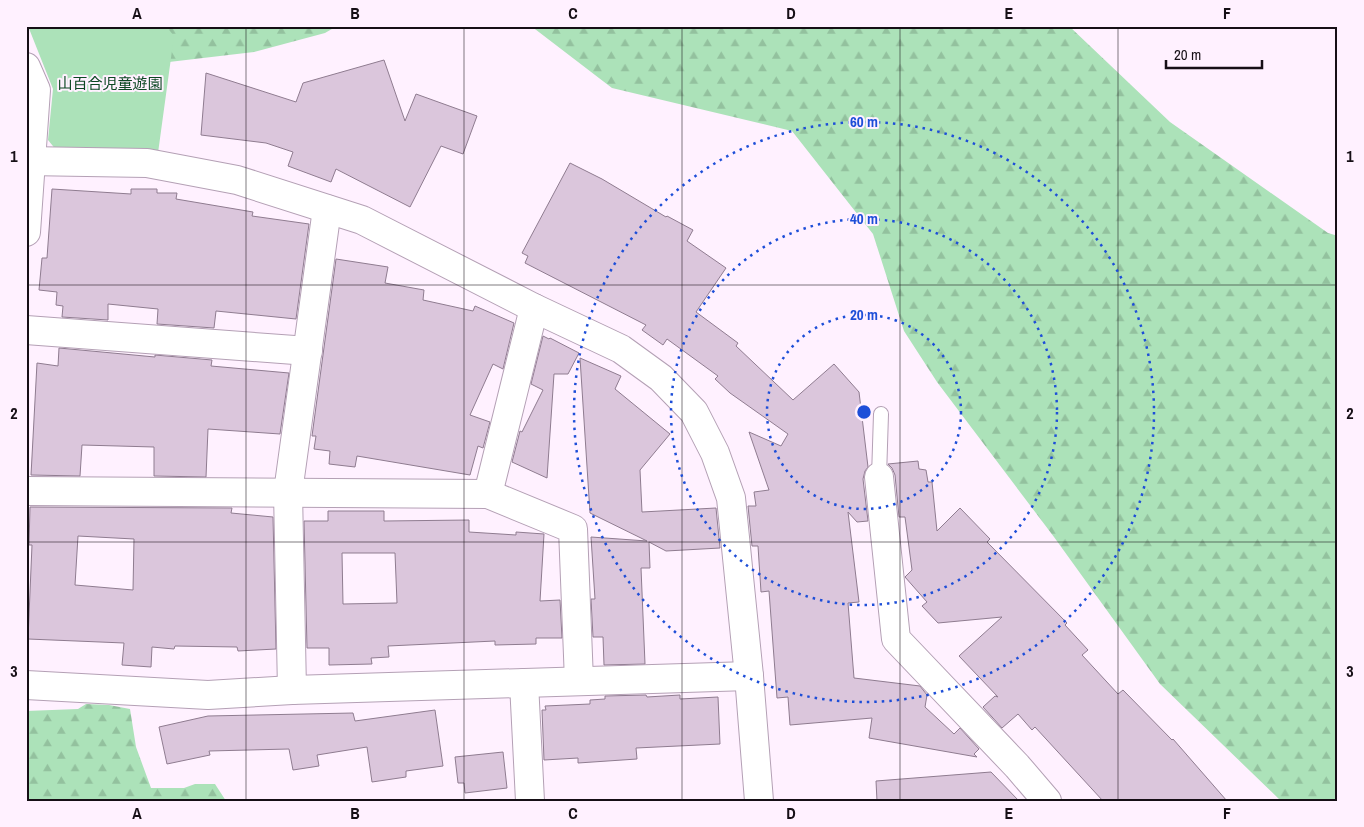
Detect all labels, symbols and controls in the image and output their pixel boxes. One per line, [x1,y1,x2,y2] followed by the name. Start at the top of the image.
[132,2,142,24] text: A
[350,2,360,24] text: B
[568,2,578,24] text: C
[786,2,796,24] text: D
[1005,2,1014,24] text: E
[1223,2,1231,24] text: F
[1166,38,1263,70] scale bar
[1174,44,1201,65] text: 20 m
[57,73,163,94] park label: 山百合児童遊園
[850,111,878,132] text: 60 m
[10,145,18,167] text: 1
[1346,145,1354,167] text: 1
[850,208,878,229] text: 40 m
[850,304,878,325] text: 20 m
[10,402,18,424] text: 2
[1346,402,1354,424] text: 2
[855,403,873,421] centre of rings
[10,660,18,682] text: 3
[1346,660,1354,682] text: 3
[132,802,142,824] text: A
[350,802,360,824] text: B
[568,802,578,824] text: C
[786,802,796,824] text: D
[1005,802,1014,824] text: E
[1223,802,1231,824] text: F

